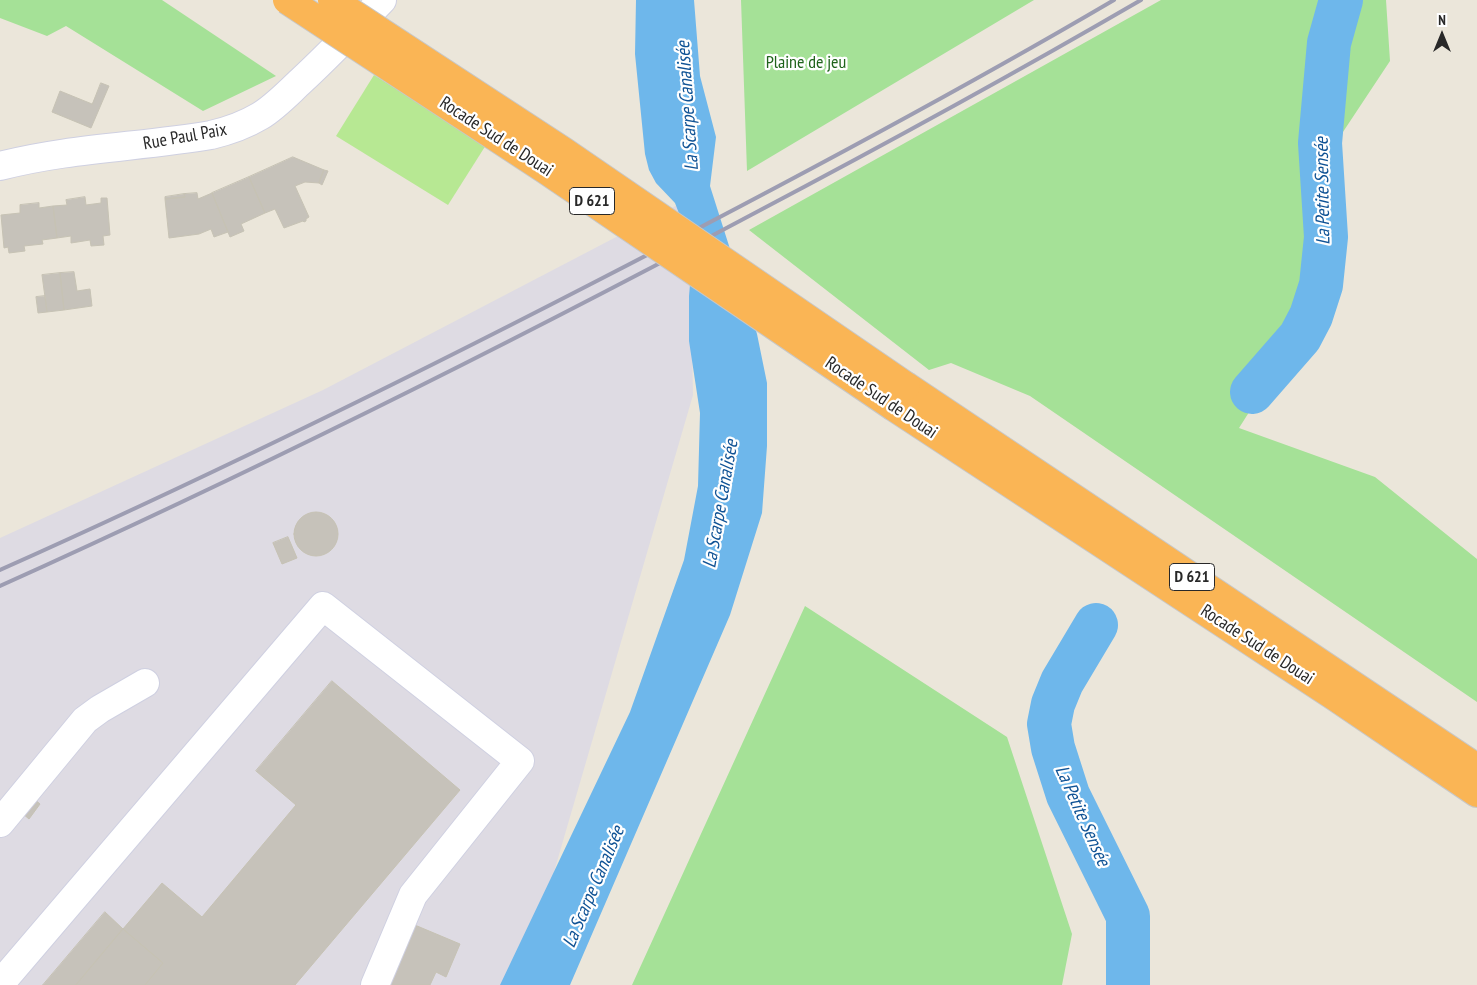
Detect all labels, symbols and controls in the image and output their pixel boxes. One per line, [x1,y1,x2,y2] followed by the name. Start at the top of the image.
[1417,10,1467,60] north arrow
[1438,11,1446,29] text: N
[672,41,704,171] water label: La Scarpe Canalisée
[766,52,846,74] park label: Plaine de jeu
[435,92,557,182] street label: Rocade Sud de Douai
[142,119,228,155] street label: Rue Paul Paix
[1311,137,1335,245] water label: La Petite Sensée
[570,188,614,215] road number: D 621
[821,353,941,443] street label: Rocade Sud de Douai
[699,438,743,570] water label: La Scarpe Canalisée
[1170,564,1214,590] road number: D 621
[1196,600,1318,690] street label: Rocade Sud de Douai
[1050,762,1114,870] water label: La Petite Sensée
[558,823,630,951] water label: La Scarpe Canalisée

